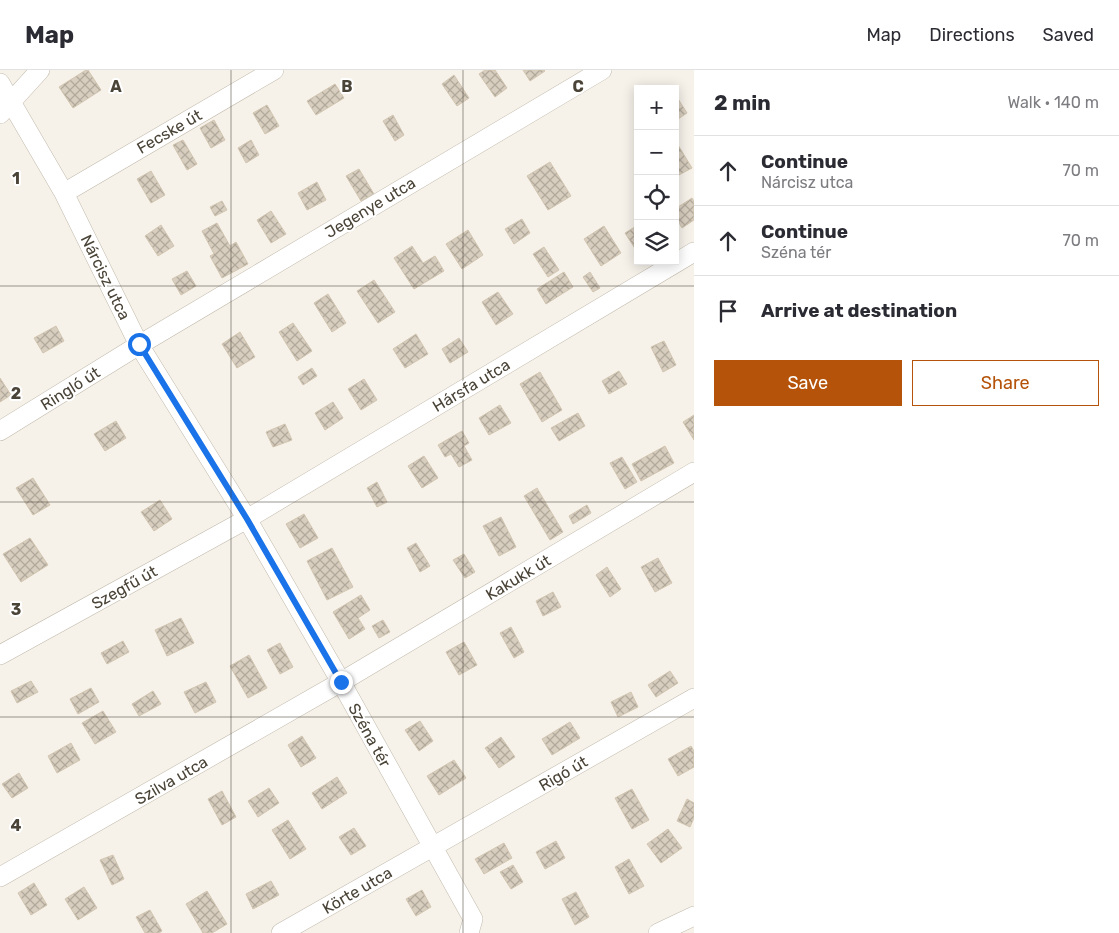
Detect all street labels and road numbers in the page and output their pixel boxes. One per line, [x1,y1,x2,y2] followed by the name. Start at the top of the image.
[133,105,205,158] street label: Fecske út
[322,173,419,242] street label: Jegenye utca
[77,232,134,323] street label: Nárcisz utca
[429,355,513,416] street label: Hársfa utca
[37,363,103,414] street label: Ringló út
[482,551,554,604] street label: Kakukk út
[88,562,160,613] street label: Szegfű út
[344,700,395,771] street label: Széna tér
[132,752,211,809] street label: Szilva utca
[536,752,591,795] street label: Rigó út
[319,863,395,918] street label: Körte utca

